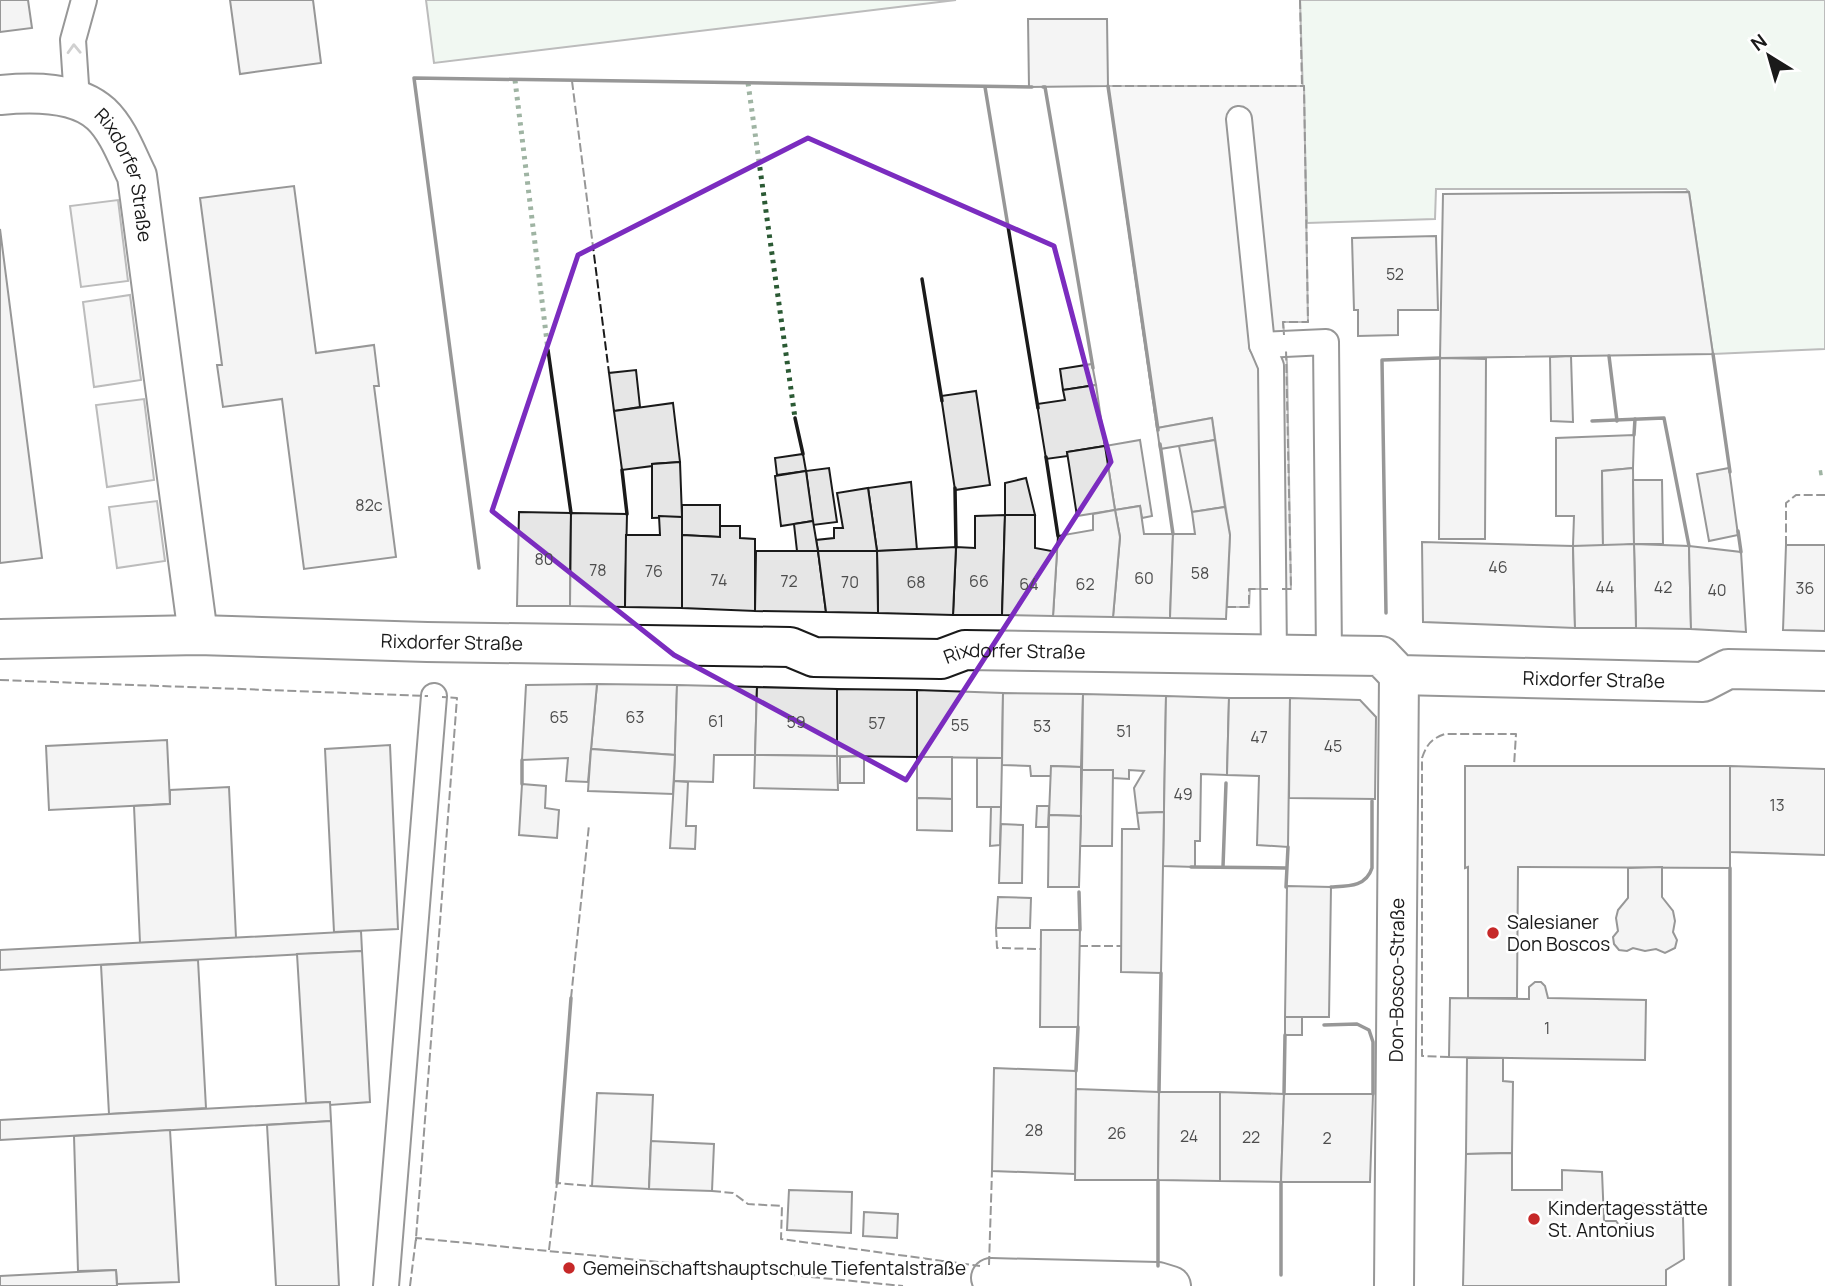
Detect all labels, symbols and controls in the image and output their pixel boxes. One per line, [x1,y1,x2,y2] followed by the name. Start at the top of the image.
[1734,21,1804,91] north arrow
[1745,28,1772,57] text: N
[66,44,81,55] one-way arrow
[89,102,159,244] street label: Rixdorfer Straße
[1386,263,1404,285] house number: 52
[355,494,383,516] house number: 82c
[534,548,554,570] house number: 80
[1488,556,1508,578] house number: 46
[589,559,607,581] house number: 78
[645,560,663,582] house number: 76
[1191,562,1209,584] house number: 58
[1134,567,1154,589] house number: 60
[711,569,727,591] house number: 74
[780,570,798,592] house number: 72
[969,570,989,592] house number: 66
[841,571,859,593] house number: 70
[906,571,926,593] house number: 68
[1019,573,1039,595] house number: 64
[1075,573,1095,595] house number: 62
[1595,576,1615,598] house number: 44
[1654,576,1672,598] house number: 42
[1796,577,1814,599] house number: 36
[1707,579,1727,601] house number: 40
[380,628,523,656] street label: Rixdorfer Straße
[940,636,1086,670] street label: Rixdorfer Straße
[1522,665,1665,694] street label: Rixdorfer Straße
[549,706,569,728] house number: 65
[626,706,644,728] house number: 63
[708,710,724,732] house number: 61
[786,711,806,733] house number: 59
[868,712,886,734] house number: 57
[951,714,969,736] house number: 55
[1033,715,1051,737] house number: 53
[1116,720,1132,742] house number: 51
[1250,726,1268,748] house number: 47
[1324,735,1342,757] house number: 45
[1173,783,1193,805] house number: 49
[1769,794,1785,816] house number: 13
[1383,898,1410,1062] street label: Don-Bosco-Straße
[1507,909,1610,957] place label: Salesianer Don Boscos
[1485,925,1501,941] marker: Salesianer Don Boscos
[1544,1017,1550,1039] house number: 1
[1025,1119,1043,1141] house number: 28
[1107,1122,1127,1144] house number: 26
[1180,1125,1198,1147] house number: 24
[1242,1126,1260,1148] house number: 22
[1322,1127,1332,1149] house number: 2
[1548,1195,1708,1243] place label: Kindertagesstätte St. Antonius
[1526,1211,1542,1227] marker: Kindertagesstätte St. Antonius
[583,1255,966,1281] place label: Gemeinschaftshauptschule Tiefentalstraße
[561,1260,577,1276] marker: Gemeinschaftshauptschule Tiefentalstraße

